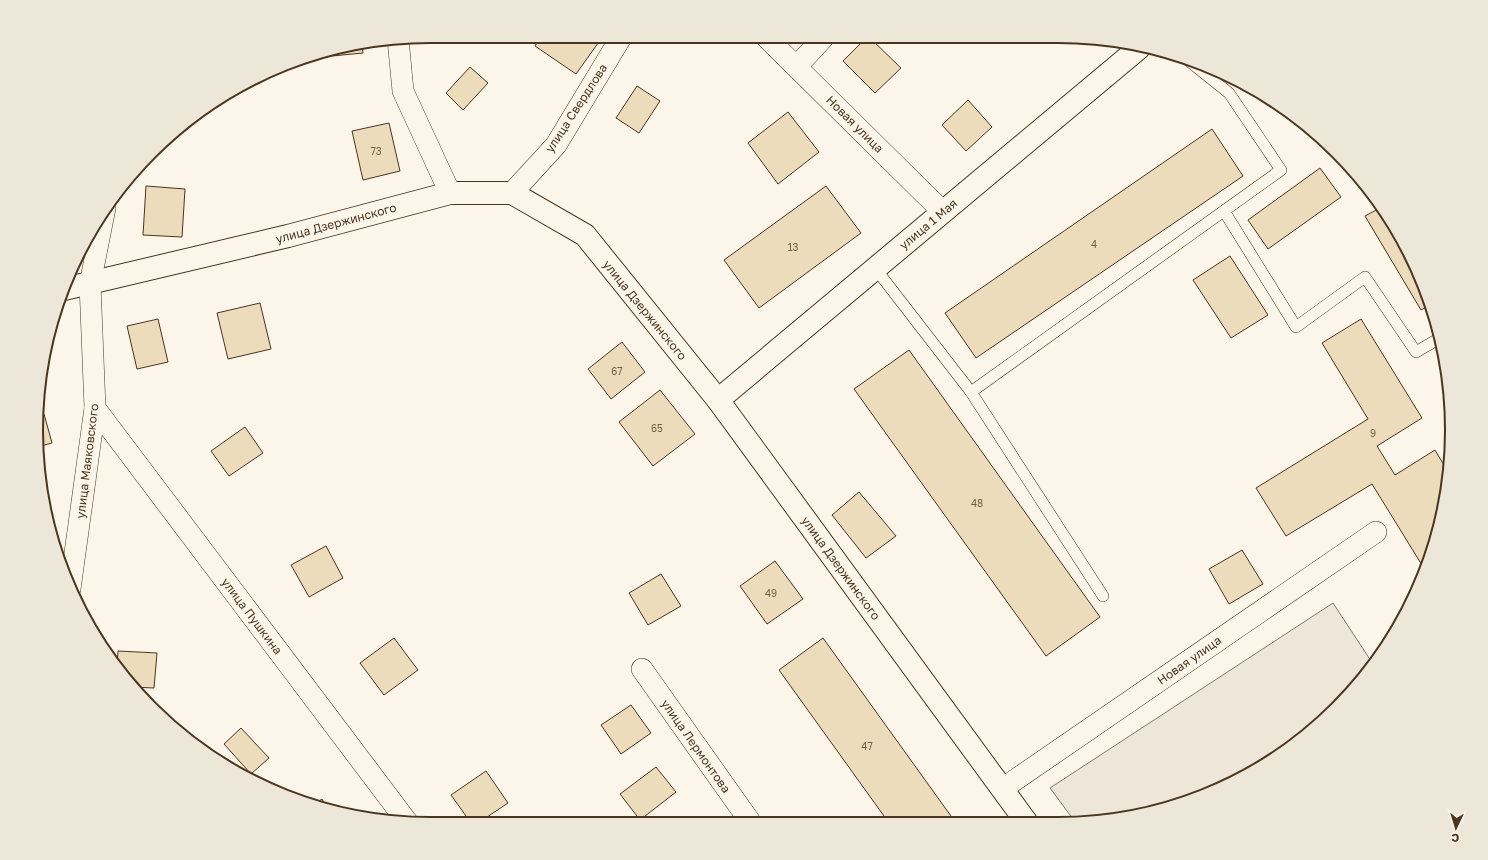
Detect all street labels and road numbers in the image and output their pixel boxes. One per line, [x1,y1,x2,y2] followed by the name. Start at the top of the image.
[542,61,610,155] street label: улица Свердлова
[823,92,887,156] street label: Новая улица
[896,195,960,253] street label: улица 1 Мая
[274,200,398,246] street label: улица Дзержинского
[600,257,690,363] street label: улица Дзержинского
[73,403,101,519] street label: улица Маяковского
[798,513,884,623] street label: улица Дзержинского
[218,575,286,657] street label: улица Пушкина
[1154,632,1224,688] street label: Новая улица
[658,696,734,796] street label: улица Лермонтова

